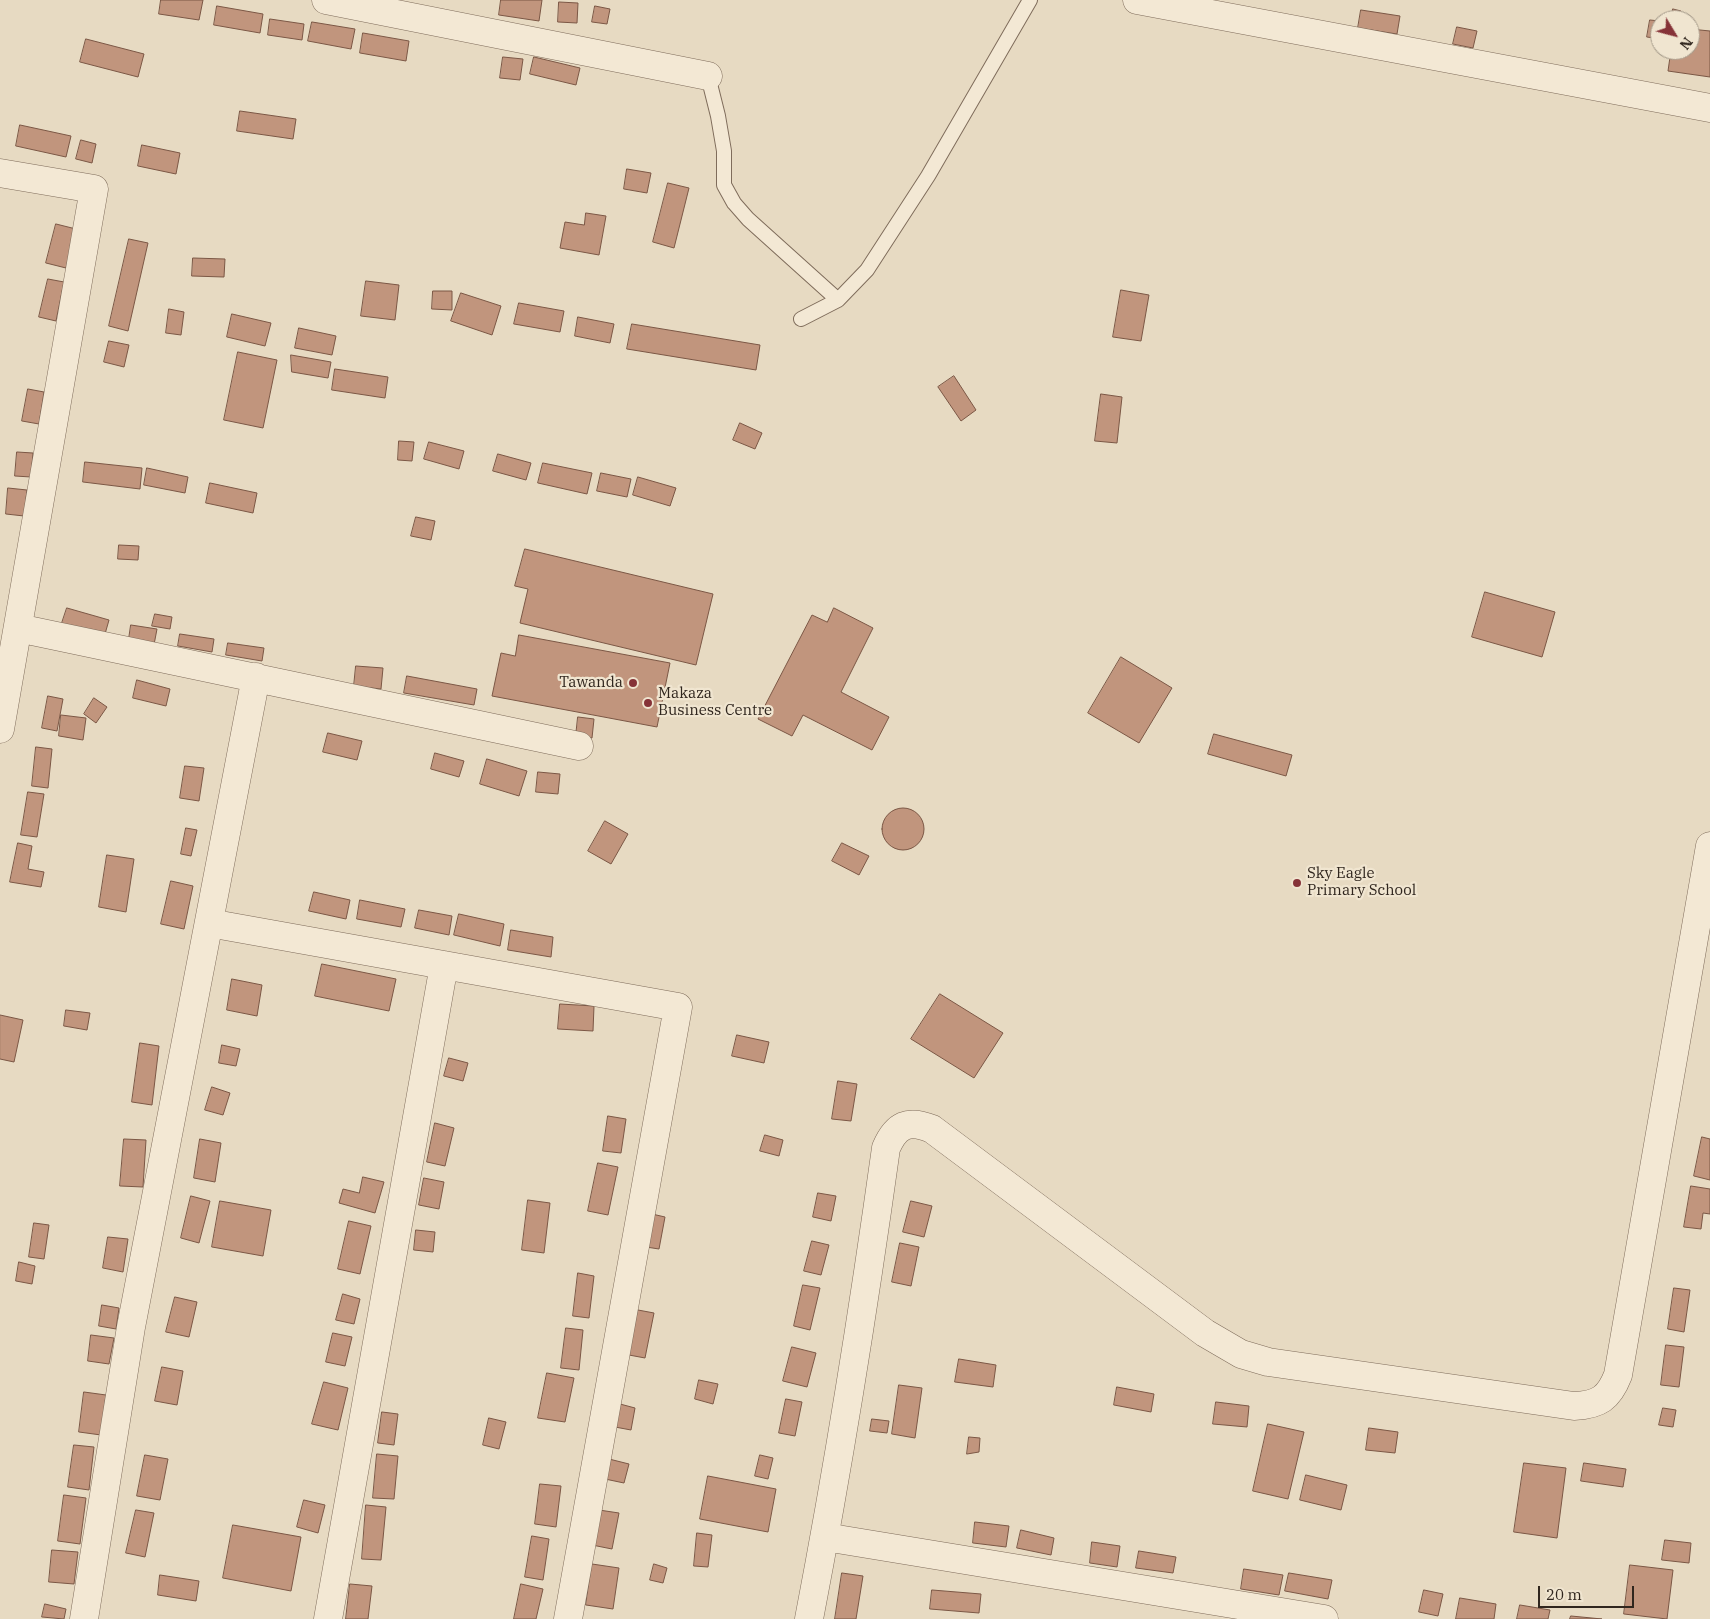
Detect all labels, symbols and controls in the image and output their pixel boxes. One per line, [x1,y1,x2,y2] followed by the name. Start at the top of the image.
[1650,10,1700,60] north arrow
[1676,34,1697,53] text: N
[559,674,623,692] place label: Tawanda
[627,677,639,689] marker: Tawanda
[658,685,772,720] place label: Makaza Business Centre
[642,697,654,709] marker: Makaza Business Centre
[1307,865,1416,900] place label: Sky Eagle Primary School
[1291,877,1303,889] marker: Sky Eagle Primary School
[1540,1576,1636,1608] scale bar
[1546,1585,1582,1604] text: 20 m

